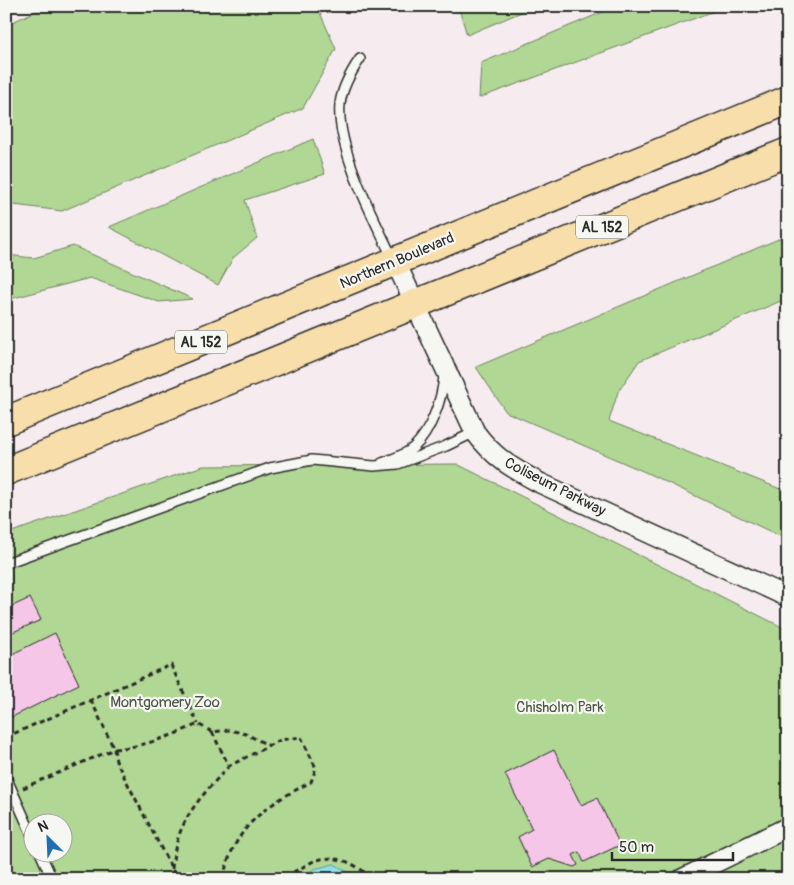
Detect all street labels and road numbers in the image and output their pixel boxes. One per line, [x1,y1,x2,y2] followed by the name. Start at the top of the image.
[576,216,628,238] road number: AL 152
[337,228,457,294] street label: Northern Boulevard
[175,331,227,354] road number: AL 152
[501,453,609,521] street label: Coliseum Parkway

